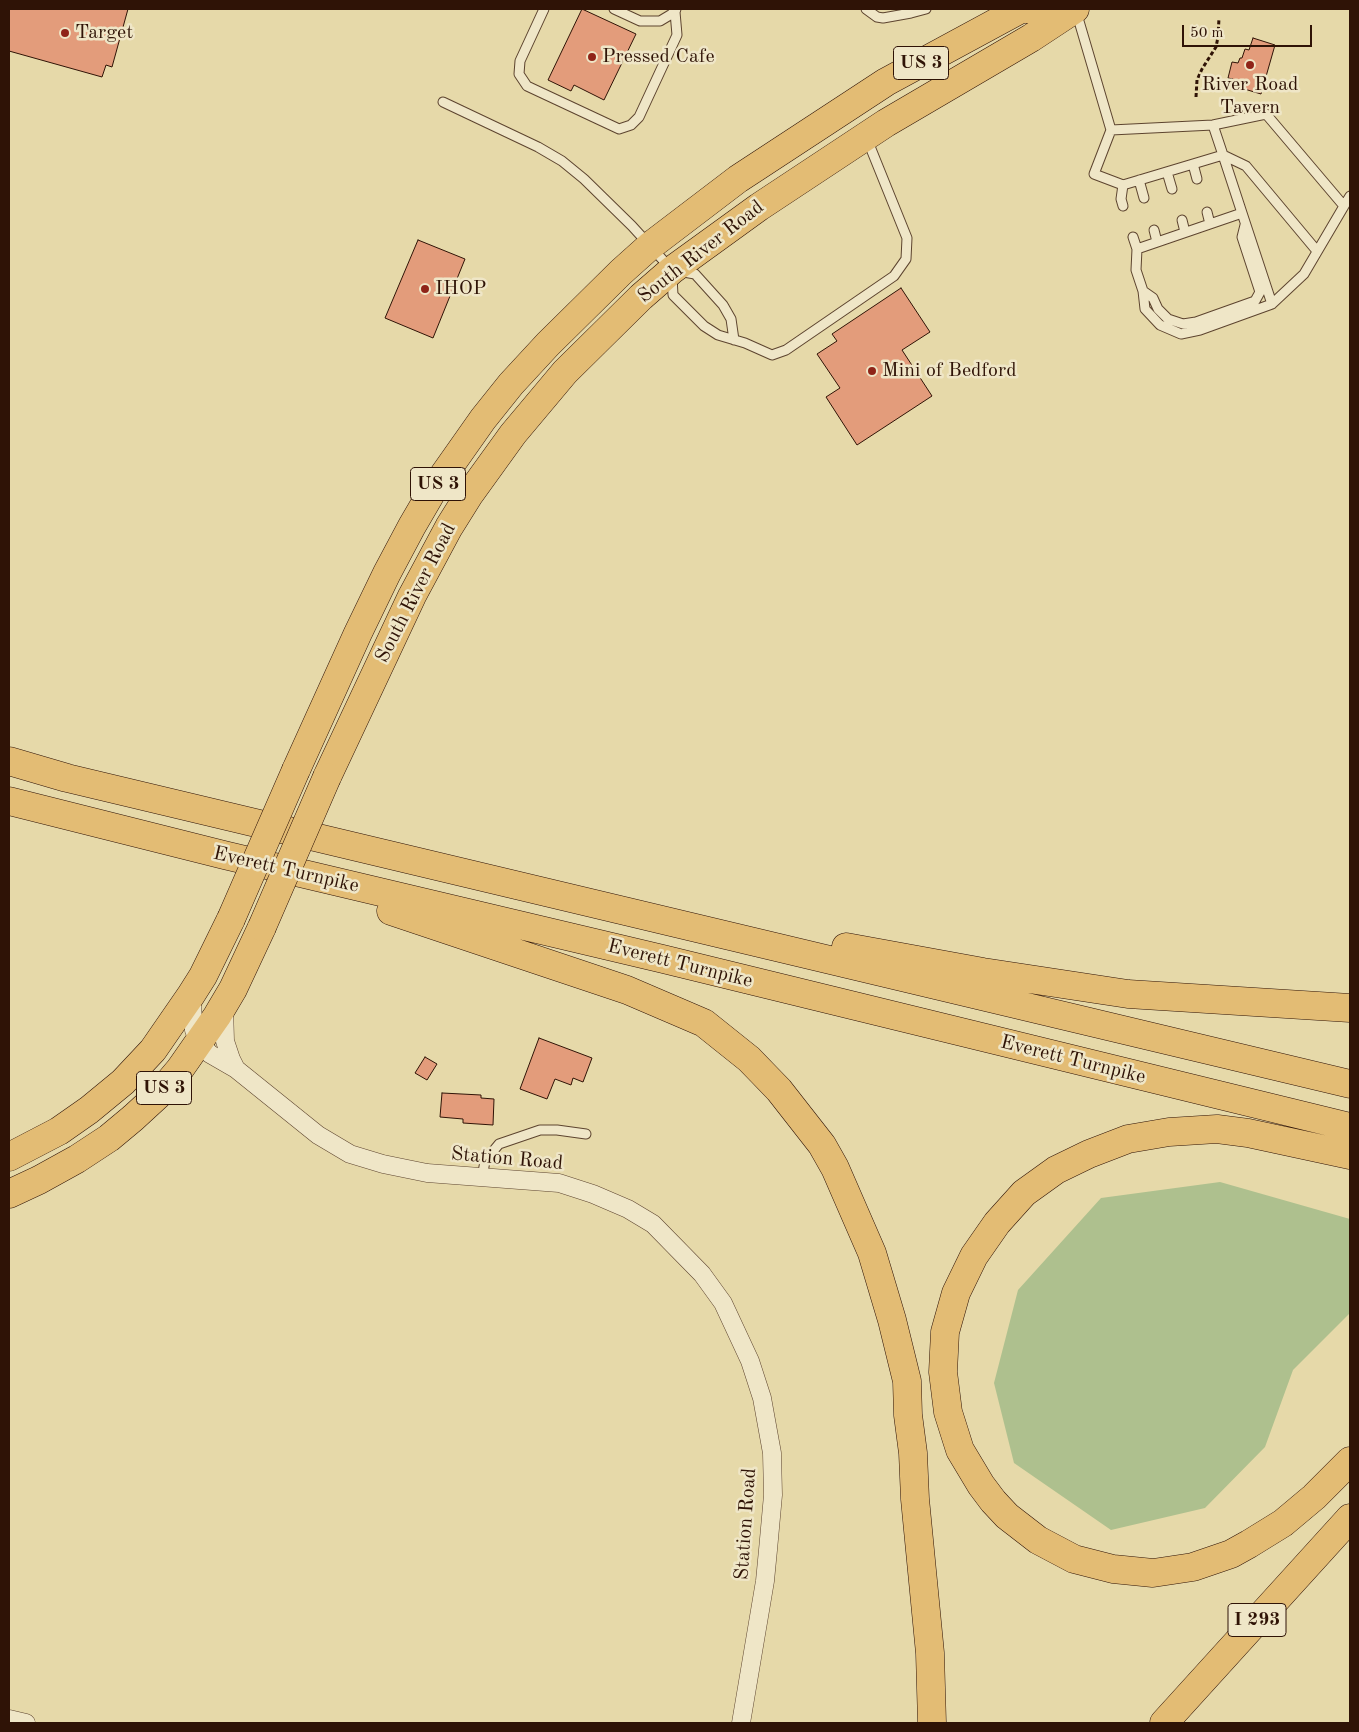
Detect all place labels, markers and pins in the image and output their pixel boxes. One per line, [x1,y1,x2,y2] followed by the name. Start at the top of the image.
[75,21,133,45] place label: Target
[59,27,71,39] marker: Target
[602,45,715,69] place label: Pressed Cafe
[586,51,598,63] marker: Pressed Cafe
[1244,59,1256,71] marker: River Road Tavern
[1202,73,1298,120] place label: River Road Tavern
[435,277,486,301] place label: IHOP
[419,283,431,295] marker: IHOP
[882,359,1017,383] place label: Mini of Bedford
[866,365,878,377] marker: Mini of Bedford

